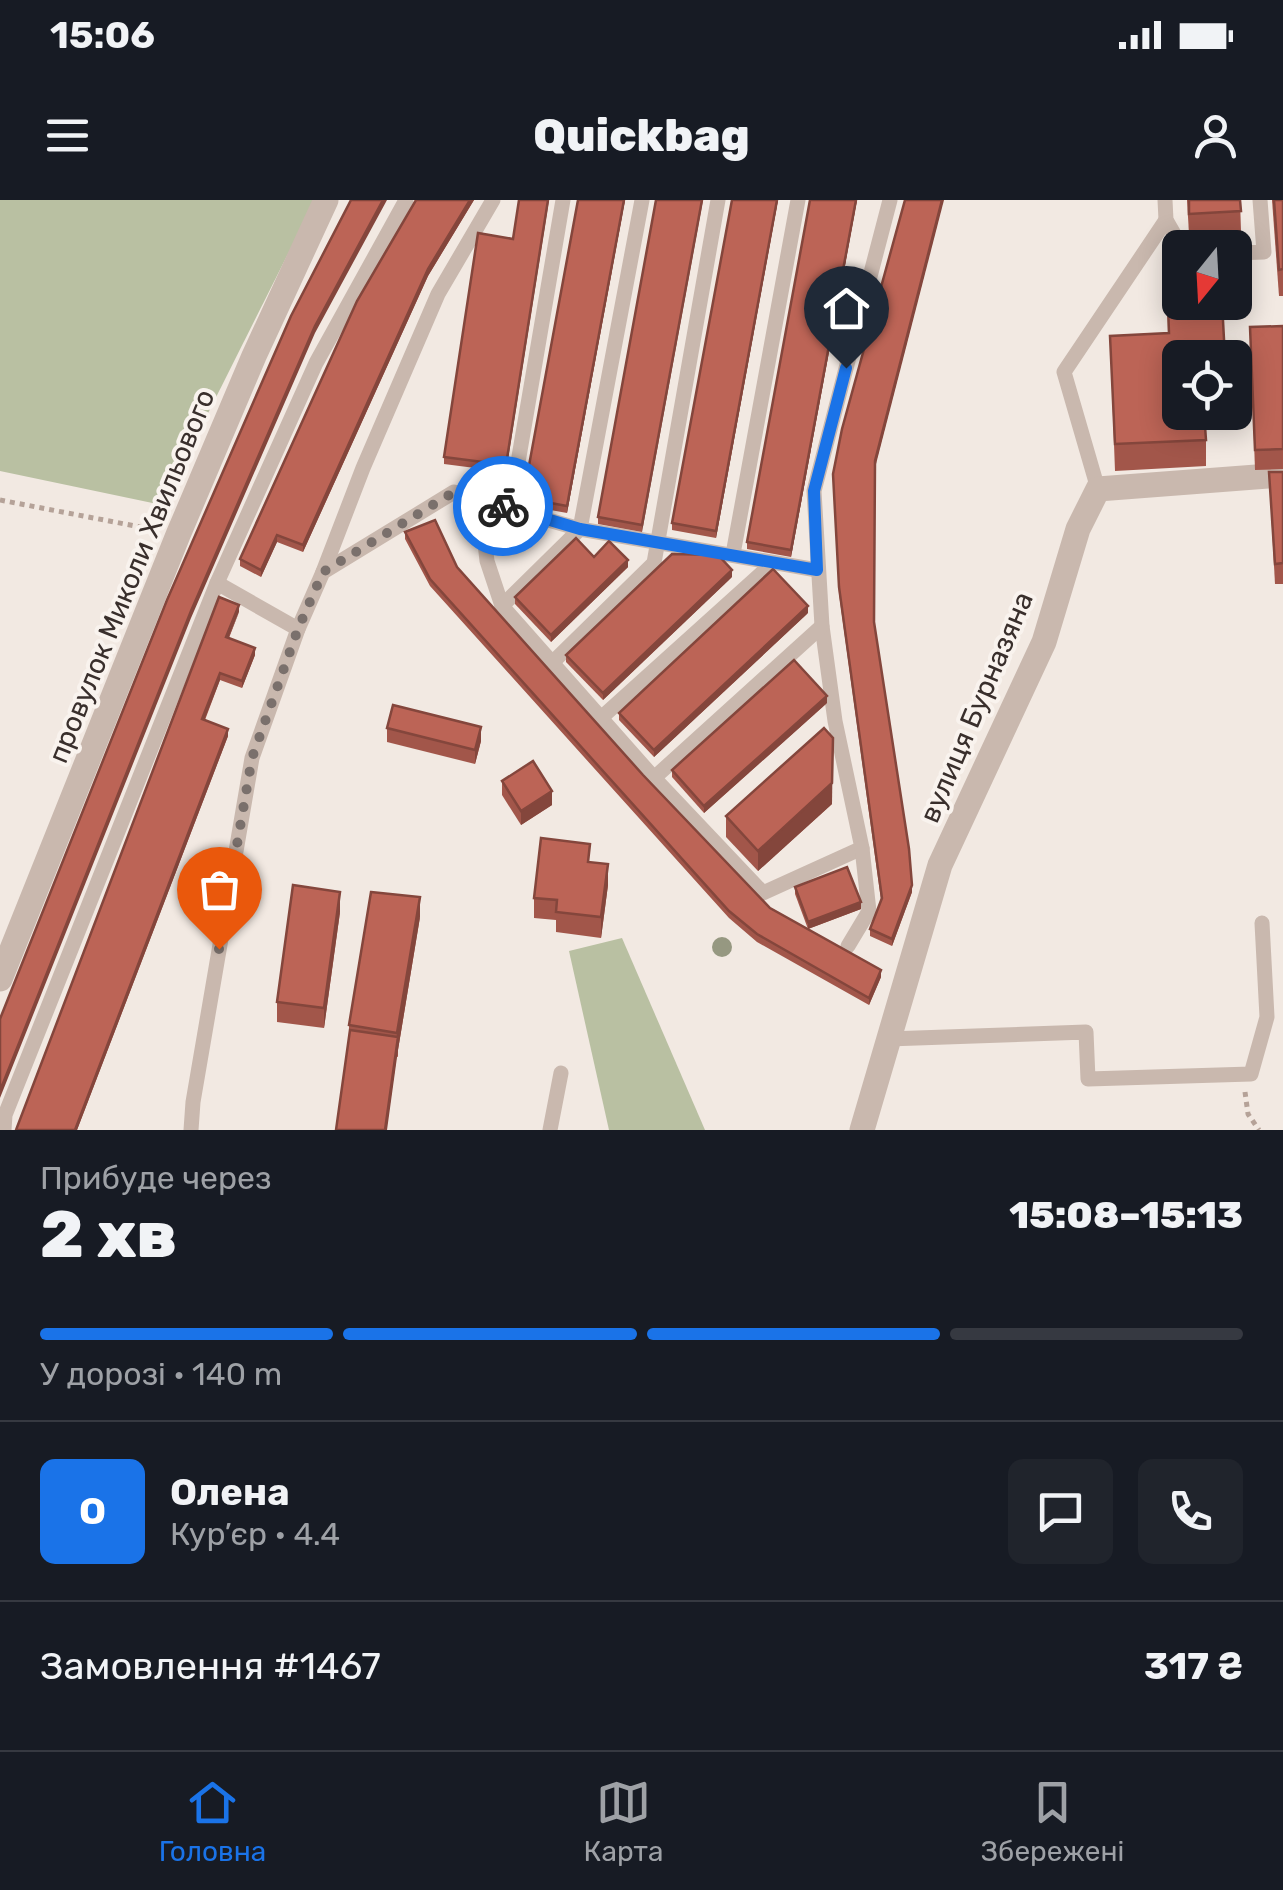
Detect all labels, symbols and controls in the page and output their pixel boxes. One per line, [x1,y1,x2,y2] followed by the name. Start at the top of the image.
[50,12,155,58] text: 15:06
[40,108,95,163] icon: menu
[1188,108,1243,163] icon: person
[533,109,750,162] text: Quickbag
[1162,230,1252,320] north arrow
[1162,230,1252,430] map controls
[804,266,889,369] pin
[819,281,874,336] icon: home
[1162,340,1252,430] button: locate
[41,385,222,768] street label: провулок Миколи Хвильового
[453,456,553,556] courier
[476,479,531,534] icon: bike
[913,587,1040,828] street label: вулиця Бурназяна
[177,847,262,950] pin
[192,862,247,917] icon: bag
[40,1159,271,1197] text: Прибуде через
[1009,1192,1243,1238] text: 15:08–15:13
[40,1196,177,1273] text: 2 хв
[40,1355,282,1393] text: У дорозі · 140 m
[1008,1459,1113,1564] button: chat
[1138,1459,1243,1564] button: phone
[170,1469,290,1515] text: Олена
[79,1488,106,1534] text: О
[170,1515,340,1553] text: Кур’єр · 4.4
[40,1643,381,1689] text: Замовлення #1467
[1144,1643,1243,1689] text: 317 ₴
[159,1775,266,1868] tab: Головна
[584,1775,663,1868] tab: Карта
[981,1775,1124,1868] tab: Збережені

